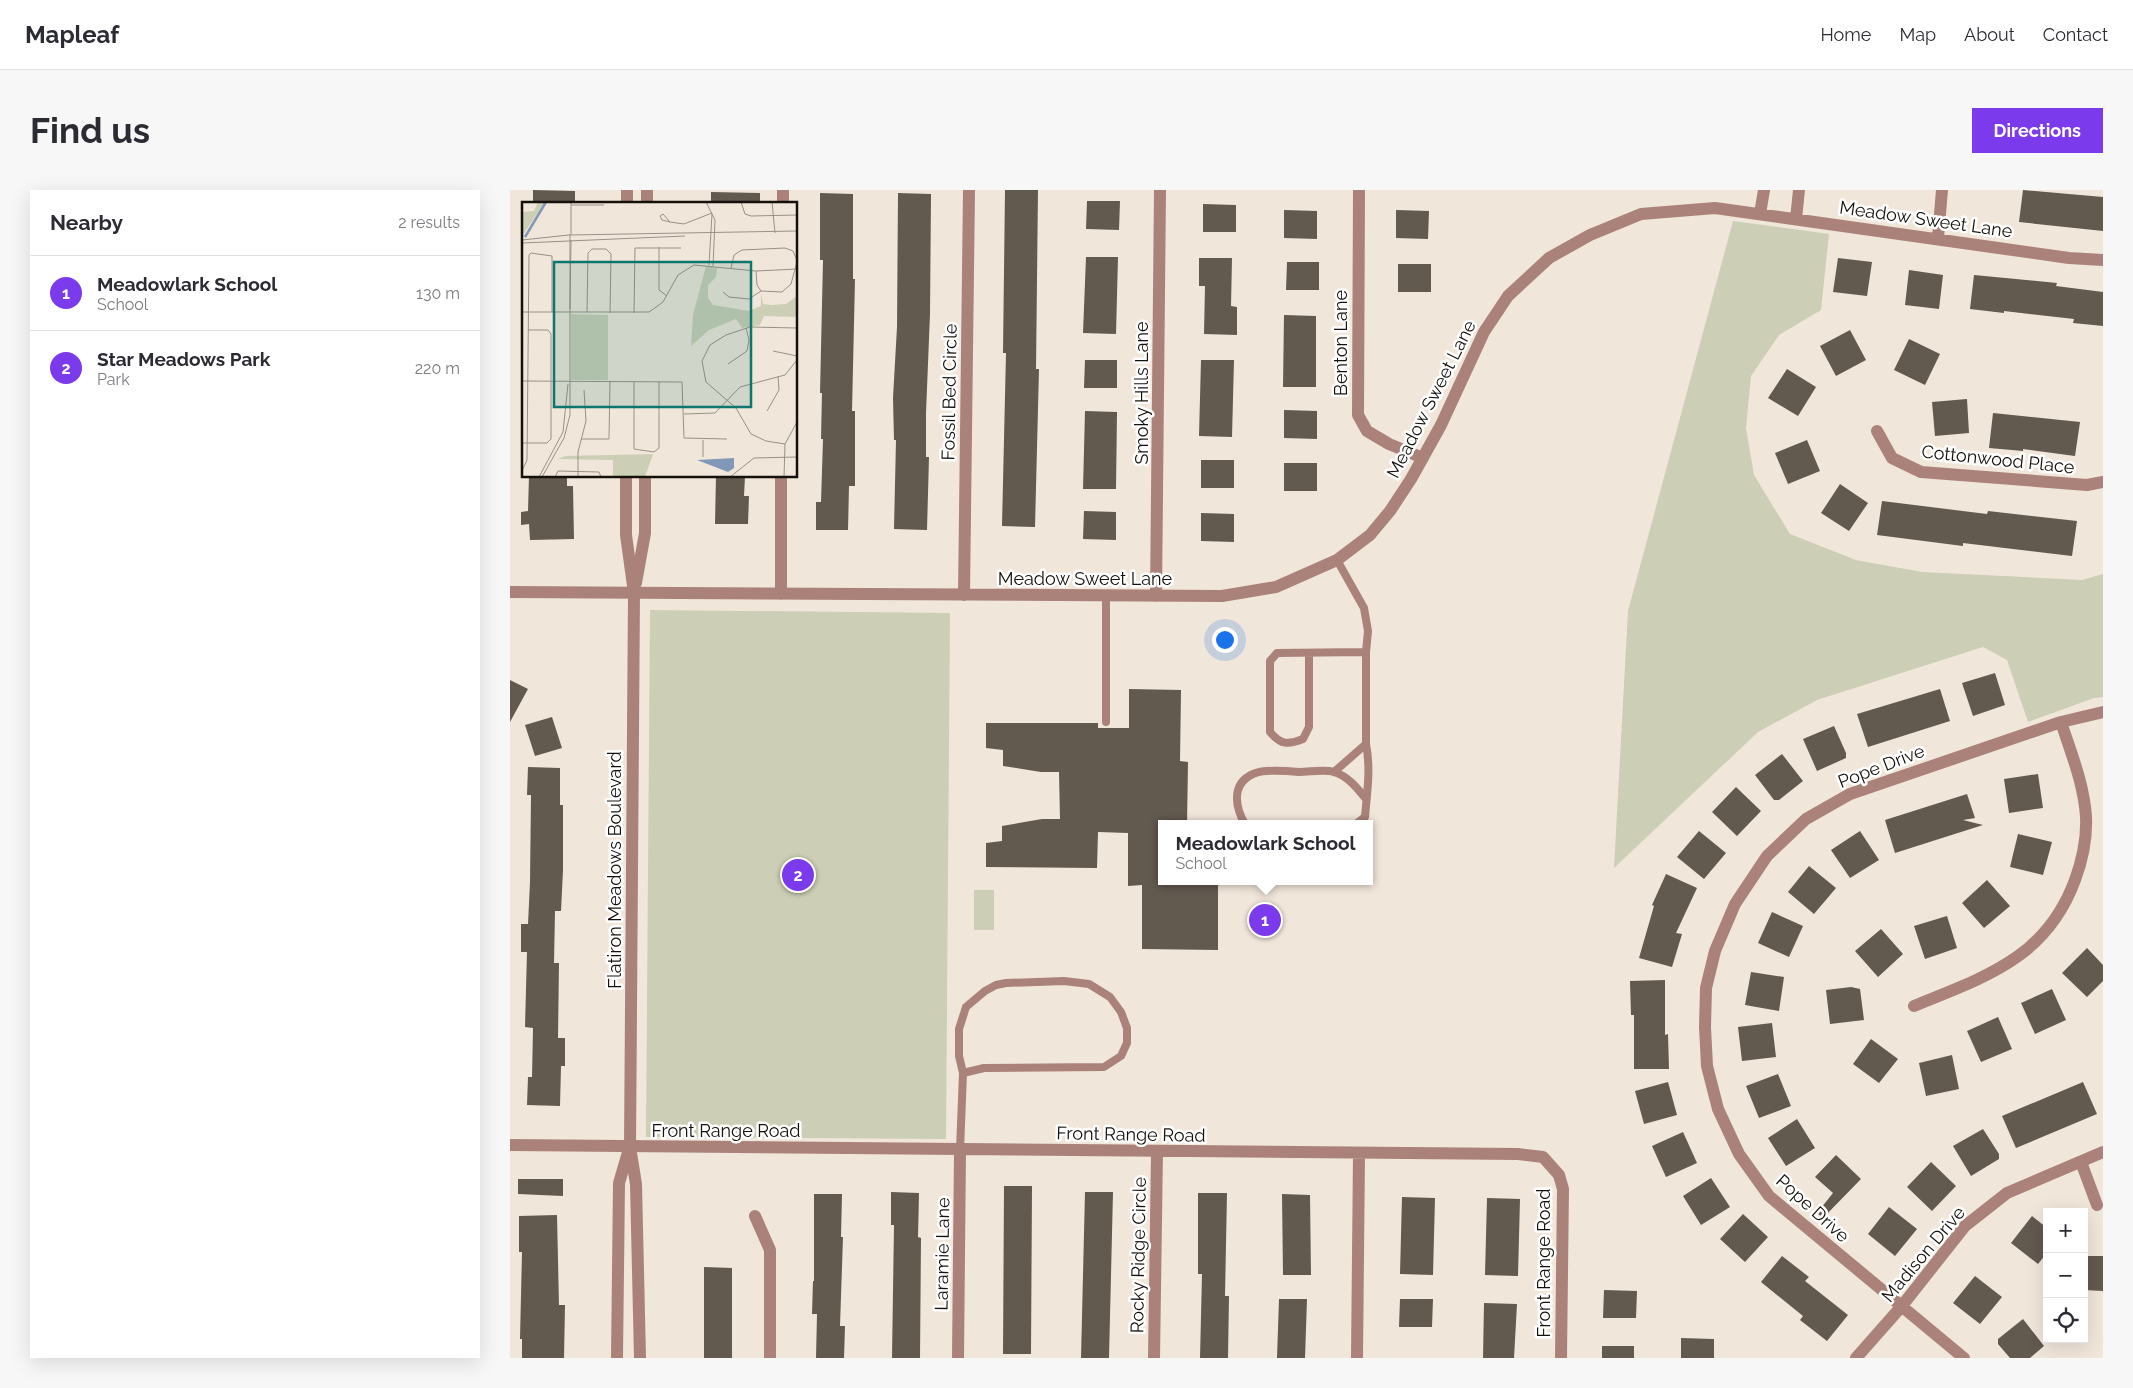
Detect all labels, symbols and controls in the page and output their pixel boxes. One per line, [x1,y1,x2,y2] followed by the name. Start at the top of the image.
[25,20,119,49] text: Mapleaf
[1820,24,1871,45] text: Home
[1899,24,1936,45] text: Map
[1964,24,2015,45] text: About
[2043,24,2108,45] text: Contact
[1972,108,2103,153] button: Directions
[30,110,150,151] text: Find us
[1838,196,2014,242] street label: Meadow Sweet Lane
[522,202,798,478] inset map
[50,210,123,235] text: Nearby
[398,213,460,232] text: 2 results
[97,273,277,295] text: Meadowlark School
[62,284,70,303] text: 1
[416,284,460,303] text: 130 m
[1330,290,1351,396] street label: Benton Lane
[97,295,148,314] text: School
[1382,316,1480,481] street label: Meadow Sweet Lane
[1131,321,1152,465] street label: Smoky Hills Lane
[937,323,961,461] street label: Fossil Bed Circle
[97,348,270,370] text: Star Meadows Park
[61,359,71,378] text: 2
[415,359,460,378] text: 220 m
[97,370,130,389] text: Park
[1921,441,2076,478] street label: Cottonwood Place
[998,568,1173,589] street label: Meadow Sweet Lane
[1212,627,1238,653] your location
[1835,740,1928,792] street label: Pope Drive
[604,751,625,989] street label: Flatiron Meadows Boulevard
[1158,820,1373,885] popup
[1175,832,1356,854] text: Meadowlark School
[1175,854,1227,873] text: School
[782,856,814,894] pin: 2
[1249,901,1281,939] pin: 1
[651,1120,801,1141] street label: Front Range Road
[1056,1122,1206,1146] street label: Front Range Road
[1772,1170,1854,1247] street label: Pope Drive
[1126,1176,1150,1333] street label: Rocky Ridge Circle
[1533,1188,1554,1338] street label: Front Range Road
[931,1197,953,1311] street label: Laramie Lane
[1877,1202,1969,1306] street label: Madison Drive
[2043,1208,2088,1343] map controls
[2043,1208,2088,1253] button: +
[2043,1253,2088,1298] button: −
[2043,1298,2088,1343] button: locate

